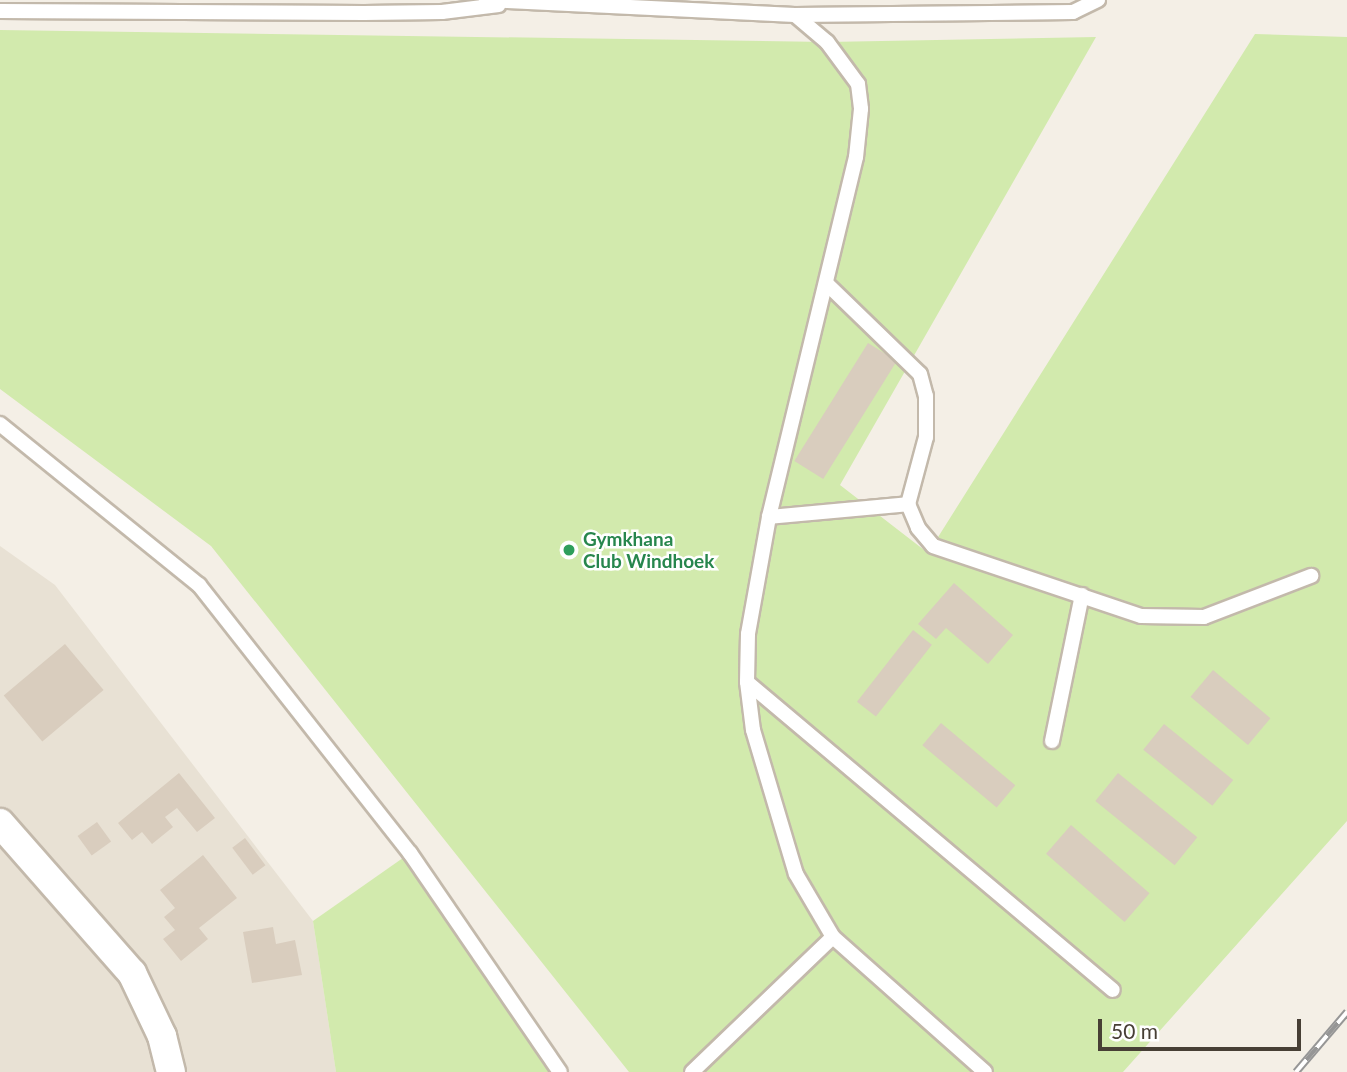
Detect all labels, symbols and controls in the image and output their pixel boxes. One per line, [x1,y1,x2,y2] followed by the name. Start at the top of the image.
[583,528,715,572] place label: Gymkhana Club Windhoek
[561,542,577,558] marker: Gymkhana Club Windhoek
[1102,1006,1305,1050] scale bar
[1111,1018,1158,1043] text: 50 m

